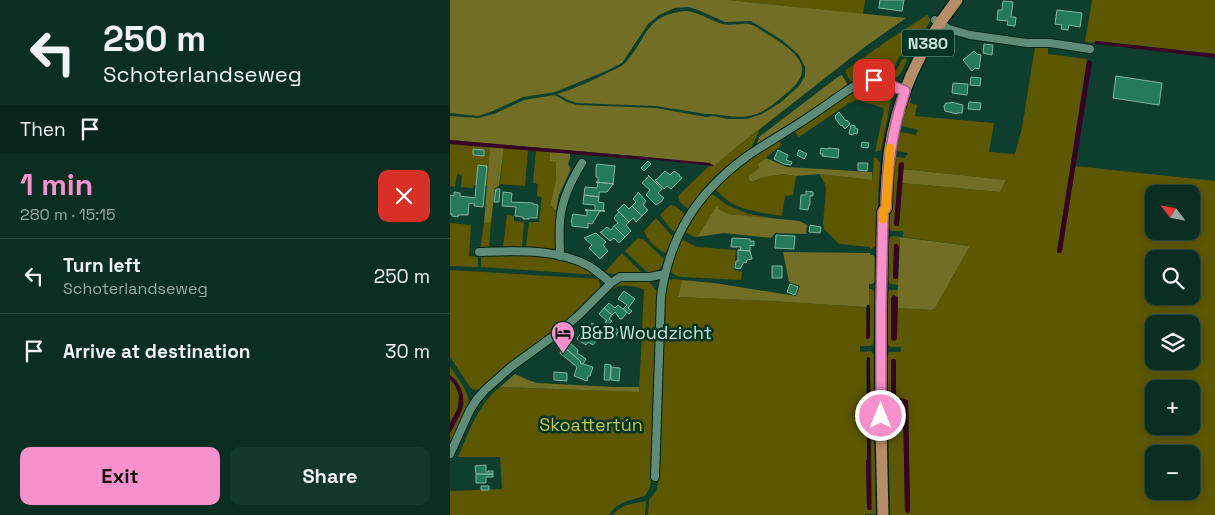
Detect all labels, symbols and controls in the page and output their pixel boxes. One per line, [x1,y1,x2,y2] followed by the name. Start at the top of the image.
[103,17,206,61] text: 250 m
[20,20,85,85] icon: left
[902,29,954,56] road number: N380
[853,59,895,101] pin
[103,60,302,88] text: Schoterlandseweg
[860,66,888,94] icon: arrive
[76,115,104,143] icon: arrive
[20,117,66,142] text: Then
[20,165,93,204] text: 1 min
[378,170,430,222] button: close
[1145,185,1200,240] north arrow
[1145,185,1200,500] map controls
[20,204,116,225] text: 280 m · 15:15
[1145,250,1200,305] button: search
[63,253,141,278] text: Turn left
[20,262,48,290] icon: left
[374,264,430,289] text: 250 m
[63,278,208,299] text: Schoterlandseweg
[1145,315,1200,370] button: layers
[550,320,576,354] hotel icon: B&B Woudzicht
[580,321,712,344] place label: B&B Woudzicht
[20,337,48,365] icon: arrive
[63,339,251,364] text: Arrive at destination
[385,339,430,364] text: 30 m
[1145,380,1200,435] button: +
[854,389,906,441] position arrow
[539,413,643,436] park label: Skoattertún
[1145,445,1200,500] button: −
[20,447,220,505] button: Exit
[230,447,430,505] button: Share

